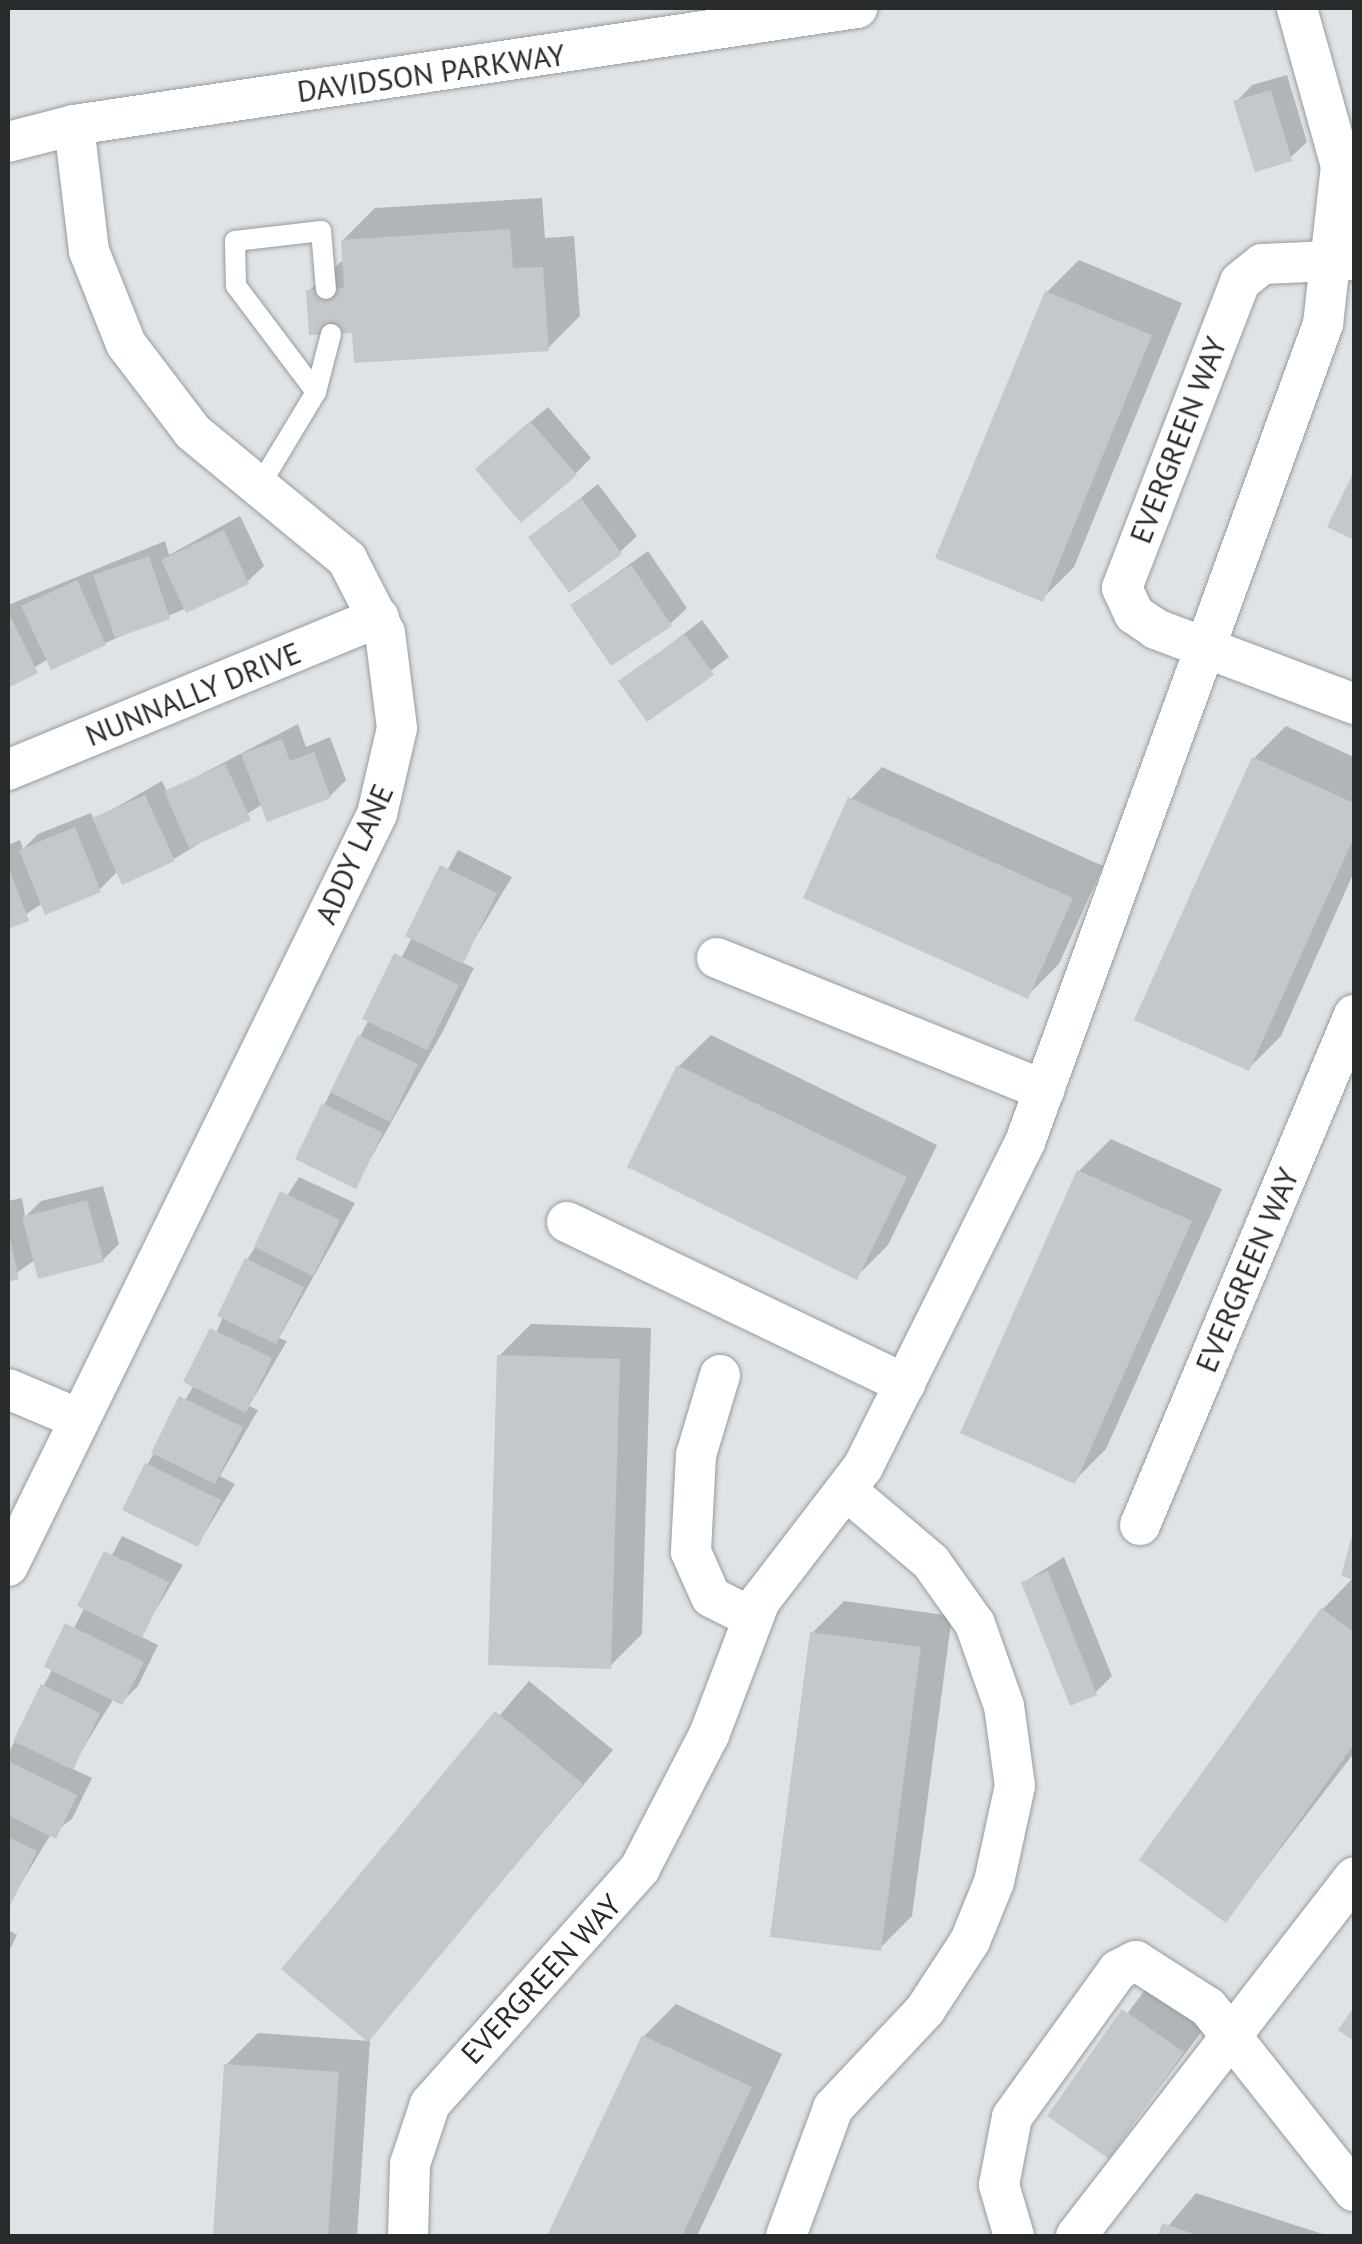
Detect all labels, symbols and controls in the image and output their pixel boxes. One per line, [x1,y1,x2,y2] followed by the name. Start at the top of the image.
[295,36,567,110] street label: DAVIDSON PARKWAY
[1122,332,1234,548] street label: EVERGREEN WAY
[80,634,306,754] street label: NUNNALLY DRIVE
[307,778,401,930] street label: ADDY LANE
[1188,1162,1306,1378] street label: EVERGREEN WAY
[453,1887,629,2071] street label: EVERGREEN WAY

